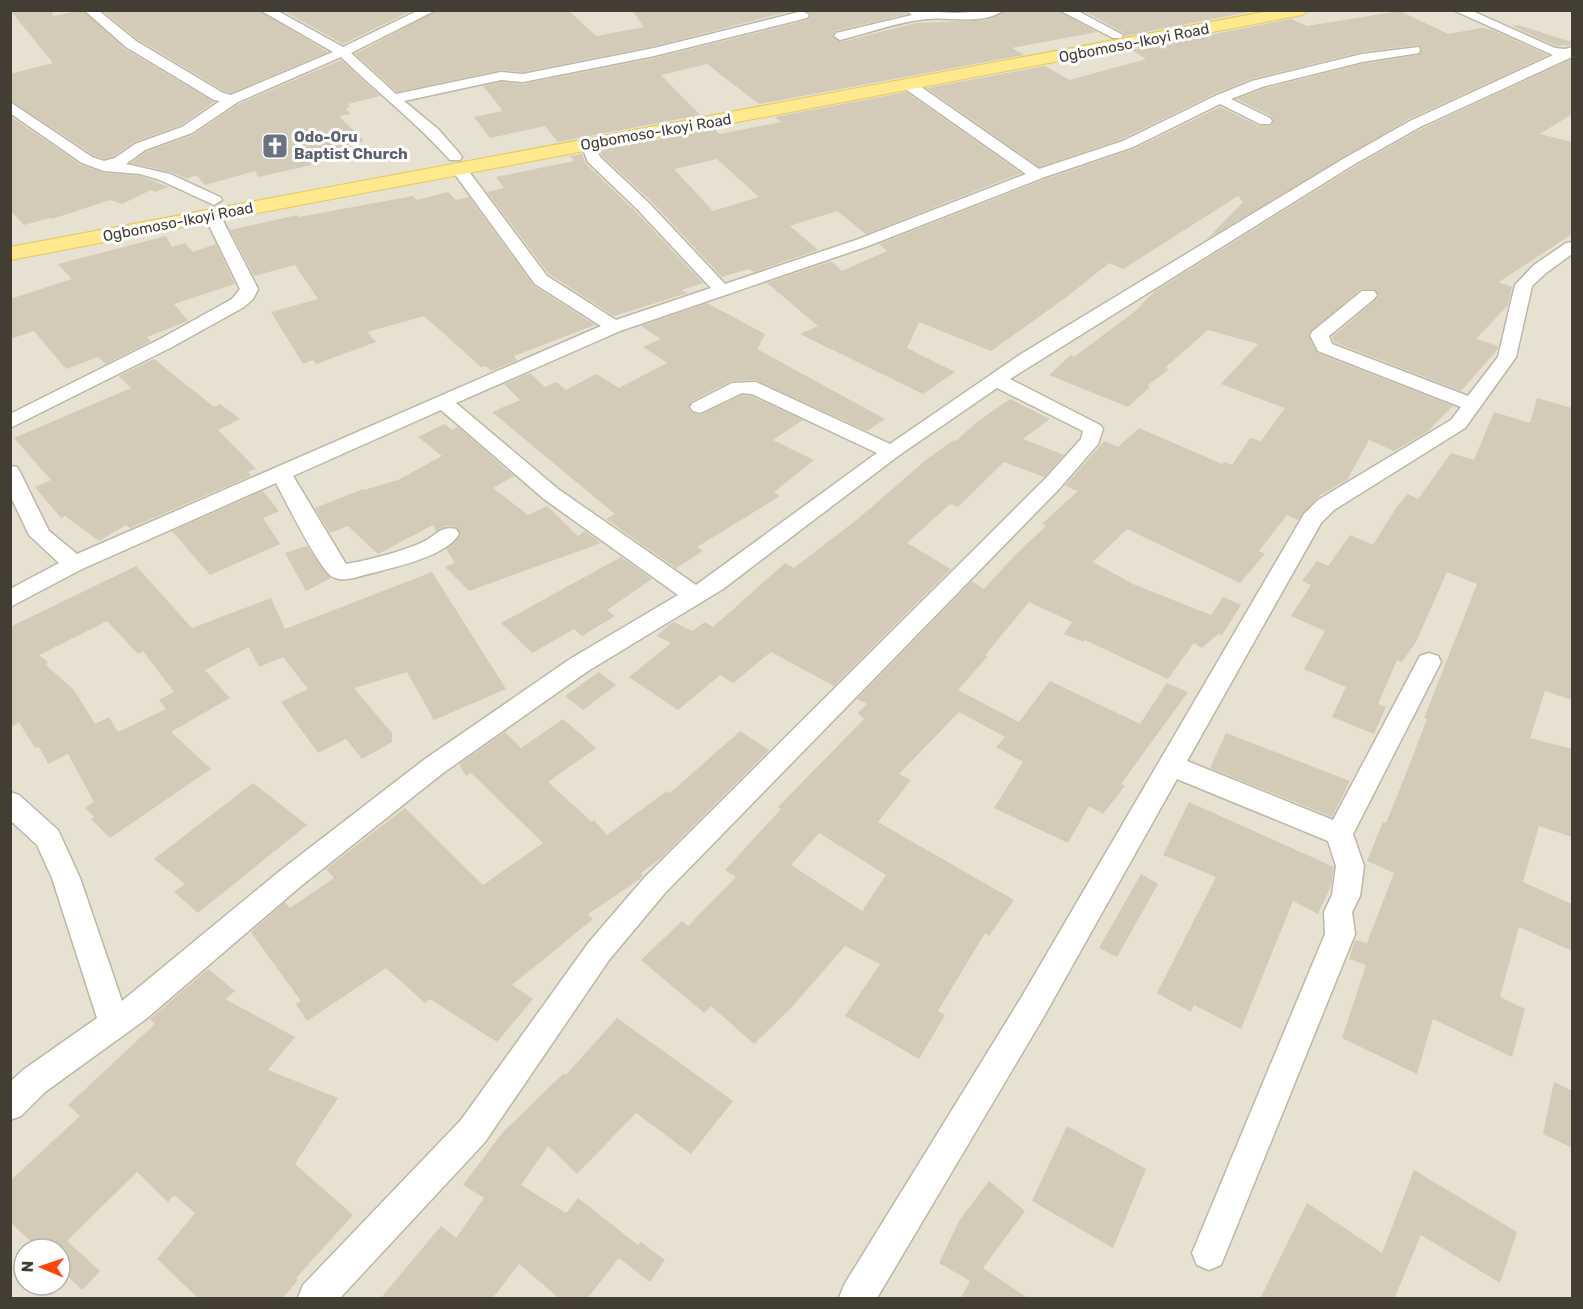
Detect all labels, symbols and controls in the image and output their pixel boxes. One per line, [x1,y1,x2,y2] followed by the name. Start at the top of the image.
[1057,20,1211,66] street label: Ogbomoso-Ikoyi Road
[579,110,733,154] street label: Ogbomoso-Ikoyi Road
[294,128,408,163] place label: Odo-Oru Baptist Church
[260,131,290,161] church icon: Odo-Oru Baptist Church
[101,199,255,245] street label: Ogbomoso-Ikoyi Road
[12,1237,72,1297] north arrow
[18,1260,37,1273] text: N

